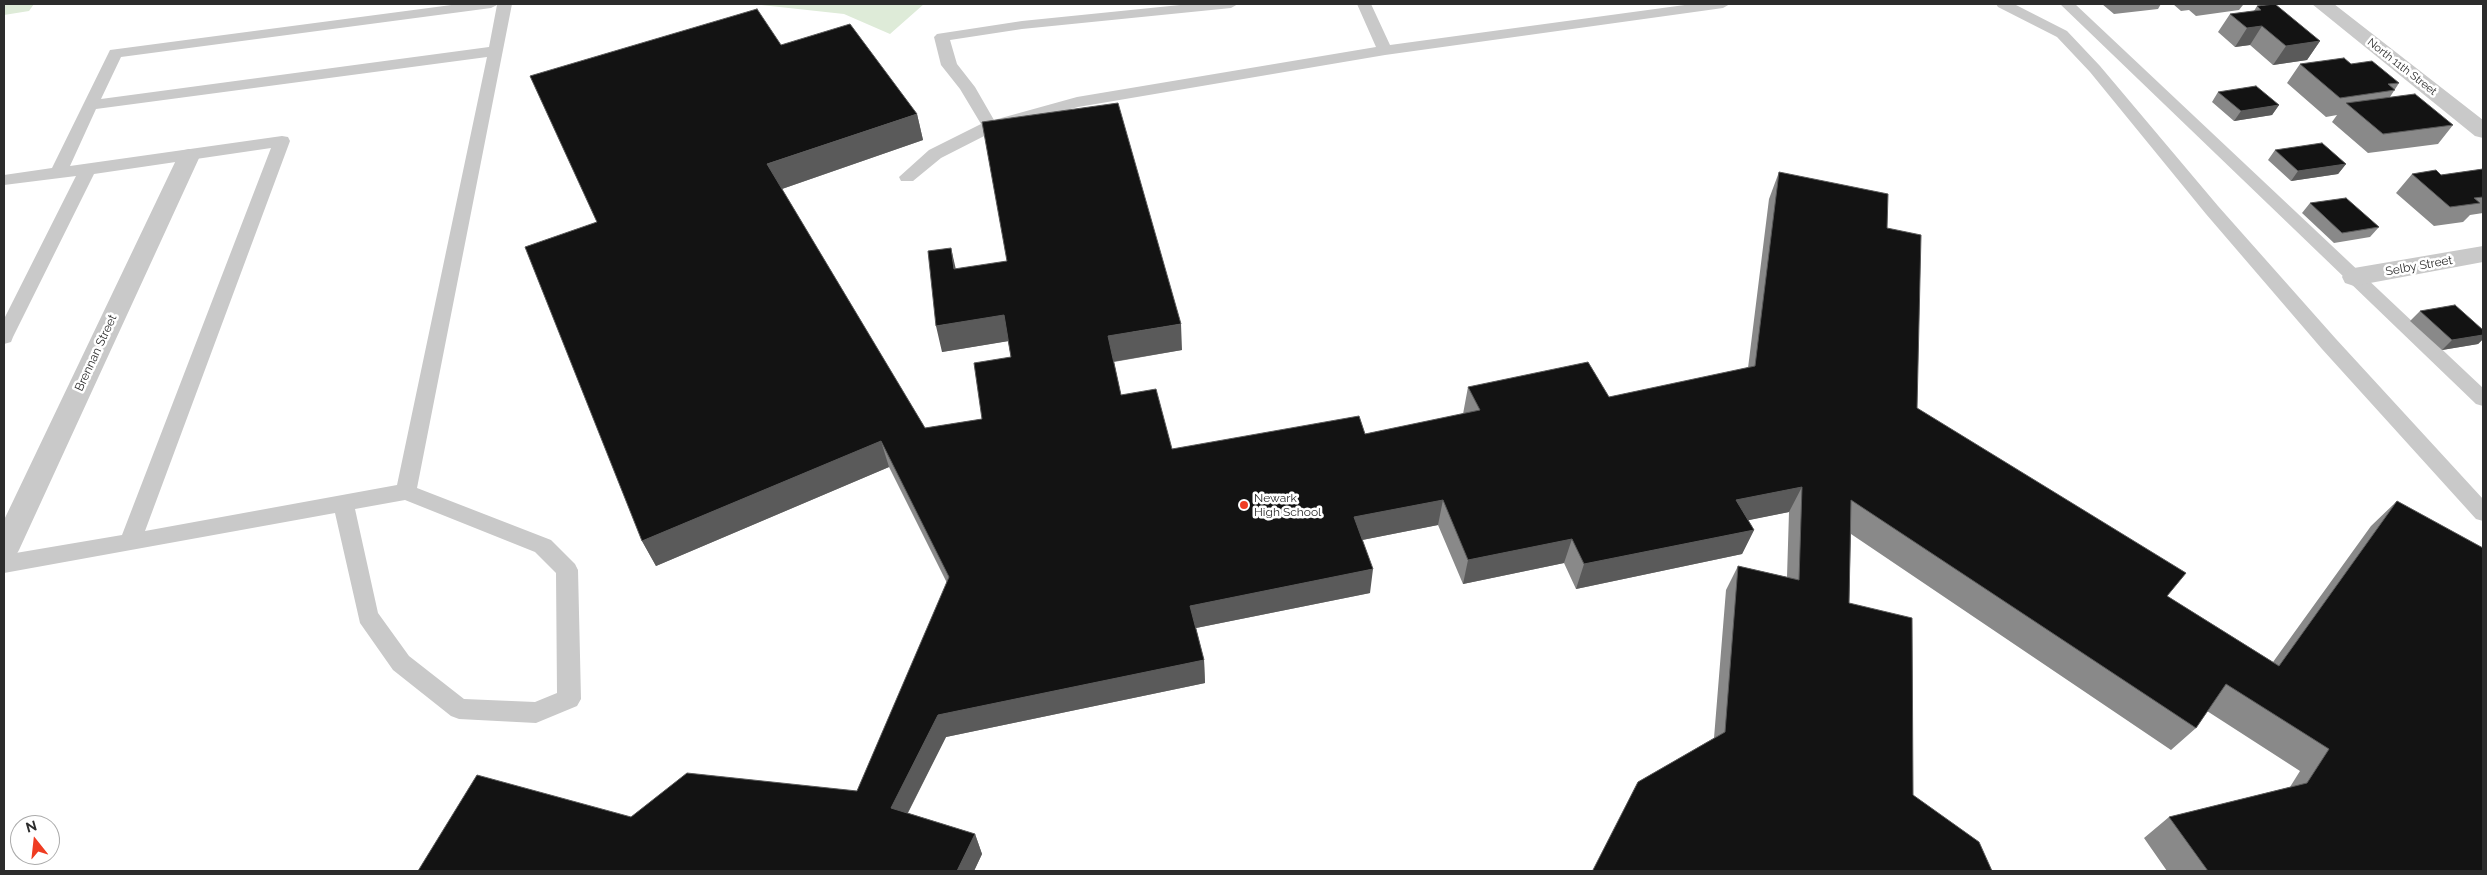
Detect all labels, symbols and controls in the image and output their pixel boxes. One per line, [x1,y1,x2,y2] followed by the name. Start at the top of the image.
[2365,36,2439,98] street label: North 11th Street
[2384,253,2454,279] street label: Selby Street
[72,312,120,394] street label: Brennan Street
[1254,491,1321,519] place label: Newark High School
[1238,499,1250,511] marker: Newark High School
[10,815,60,865] north arrow
[24,817,38,836] text: N

